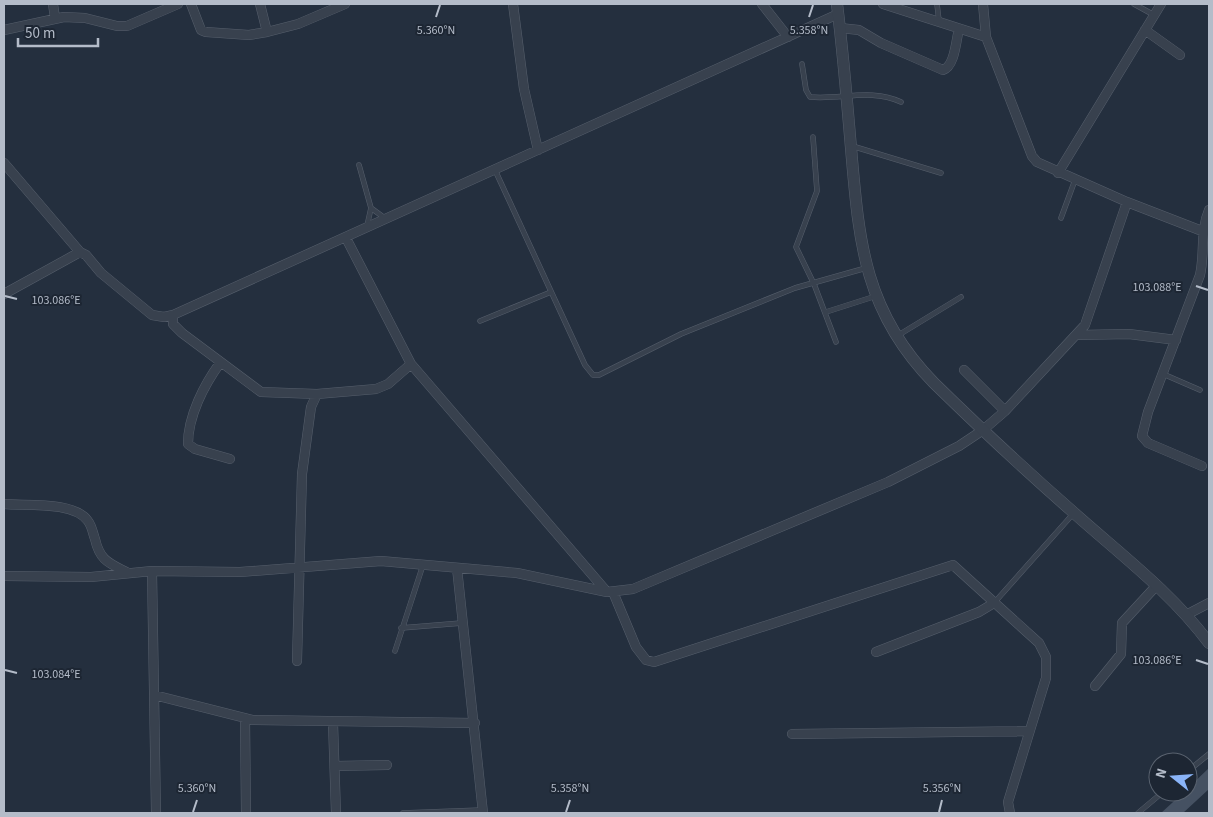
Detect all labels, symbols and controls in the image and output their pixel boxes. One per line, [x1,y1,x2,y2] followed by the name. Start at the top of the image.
[18,15,98,47] scale bar
[417,22,455,39] text: 5.360°N
[790,22,828,39] text: 5.358°N
[25,23,55,44] text: 50 m
[1132,279,1182,296] text: 103.088°E
[31,292,81,309] text: 103.086°E
[1132,652,1182,669] text: 103.086°E
[31,666,81,683] text: 103.084°E
[1148,752,1198,802] north arrow
[1151,766,1172,781] text: N
[178,780,216,797] text: 5.360°N
[551,780,589,797] text: 5.358°N
[923,780,961,797] text: 5.356°N

